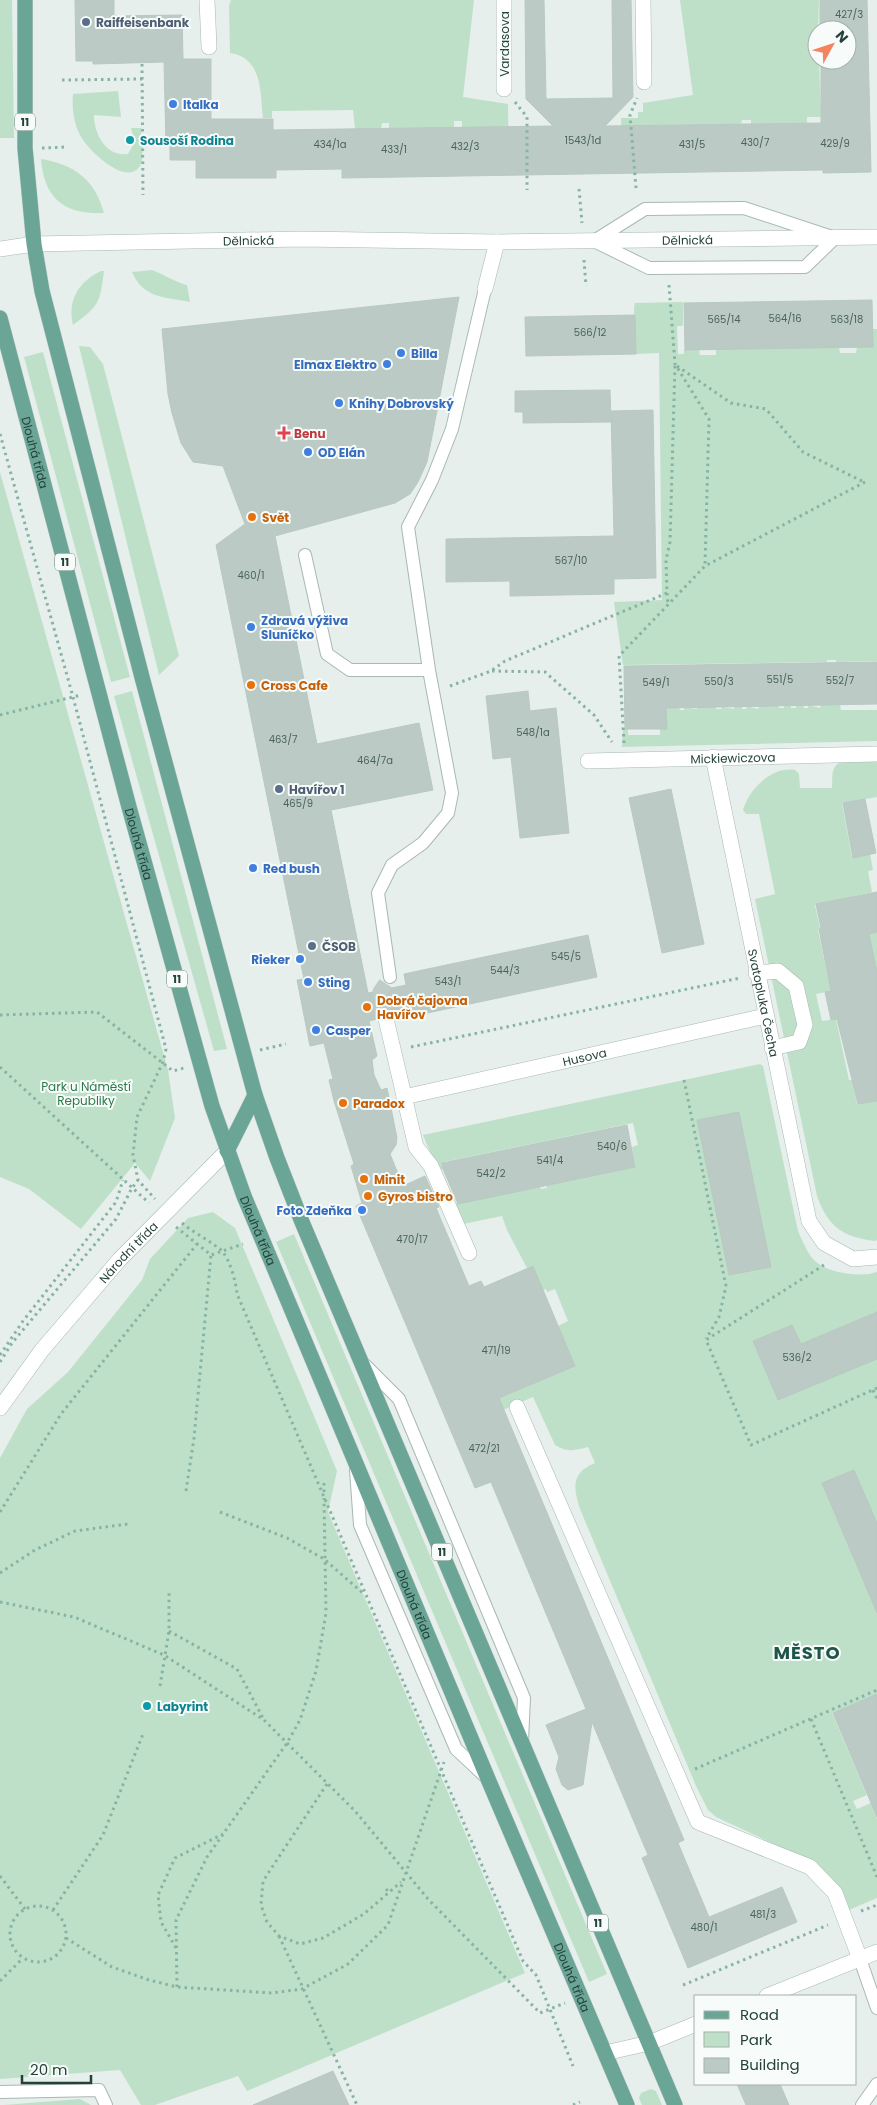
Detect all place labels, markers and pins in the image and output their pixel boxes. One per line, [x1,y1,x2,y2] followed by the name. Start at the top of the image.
[96,14,190,31] place label: Raiffeisenbank
[80,16,92,28] marker: Raiffeisenbank
[183,96,219,113] place label: Italka
[167,98,179,110] marker: Italka
[140,132,234,149] place label: Sousoší Rodina
[124,134,136,146] marker: Sousoší Rodina
[411,345,438,362] place label: Billa
[395,347,407,359] marker: Billa
[294,356,377,373] place label: Elmax Elektro
[381,358,393,370] marker: Elmax Elektro
[349,395,454,412] place label: Knihy Dobrovský
[333,397,345,409] marker: Knihy Dobrovský
[294,425,325,442] place label: Benu
[278,427,290,439] marker: Benu
[318,444,365,461] place label: OD Elán
[302,446,314,458] marker: OD Elán
[262,509,289,526] place label: Svět
[246,511,258,523] marker: Svět
[261,612,348,643] place label: Zdravá výživa Sluníčko
[245,621,257,633] marker: Zdravá výživa Sluníčko
[261,677,328,694] place label: Cross Cafe
[245,679,257,691] marker: Cross Cafe
[289,781,345,798] place label: Havířov 1
[273,783,285,795] marker: Havířov 1
[263,860,320,877] place label: Red bush
[247,862,259,874] marker: Red bush
[322,938,356,955] place label: ČSOB
[306,940,318,952] marker: ČSOB
[251,951,290,968] place label: Rieker
[294,953,306,965] marker: Rieker
[318,974,350,991] place label: Sting
[302,976,314,988] marker: Sting
[377,992,468,1023] place label: Dobrá čajovna Havířov
[361,1001,373,1013] marker: Dobrá čajovna Havířov
[326,1022,371,1039] place label: Casper
[310,1024,322,1036] marker: Casper
[353,1095,406,1112] place label: Paradox
[337,1097,349,1109] marker: Paradox
[374,1171,405,1188] place label: Minit
[358,1173,370,1185] marker: Minit
[378,1188,453,1205] place label: Gyros bistro
[362,1190,374,1202] marker: Gyros bistro
[276,1202,352,1219] place label: Foto Zdeňka
[356,1204,368,1216] marker: Foto Zdeňka
[157,1698,208,1715] place label: Labyrint
[141,1700,153,1712] marker: Labyrint

